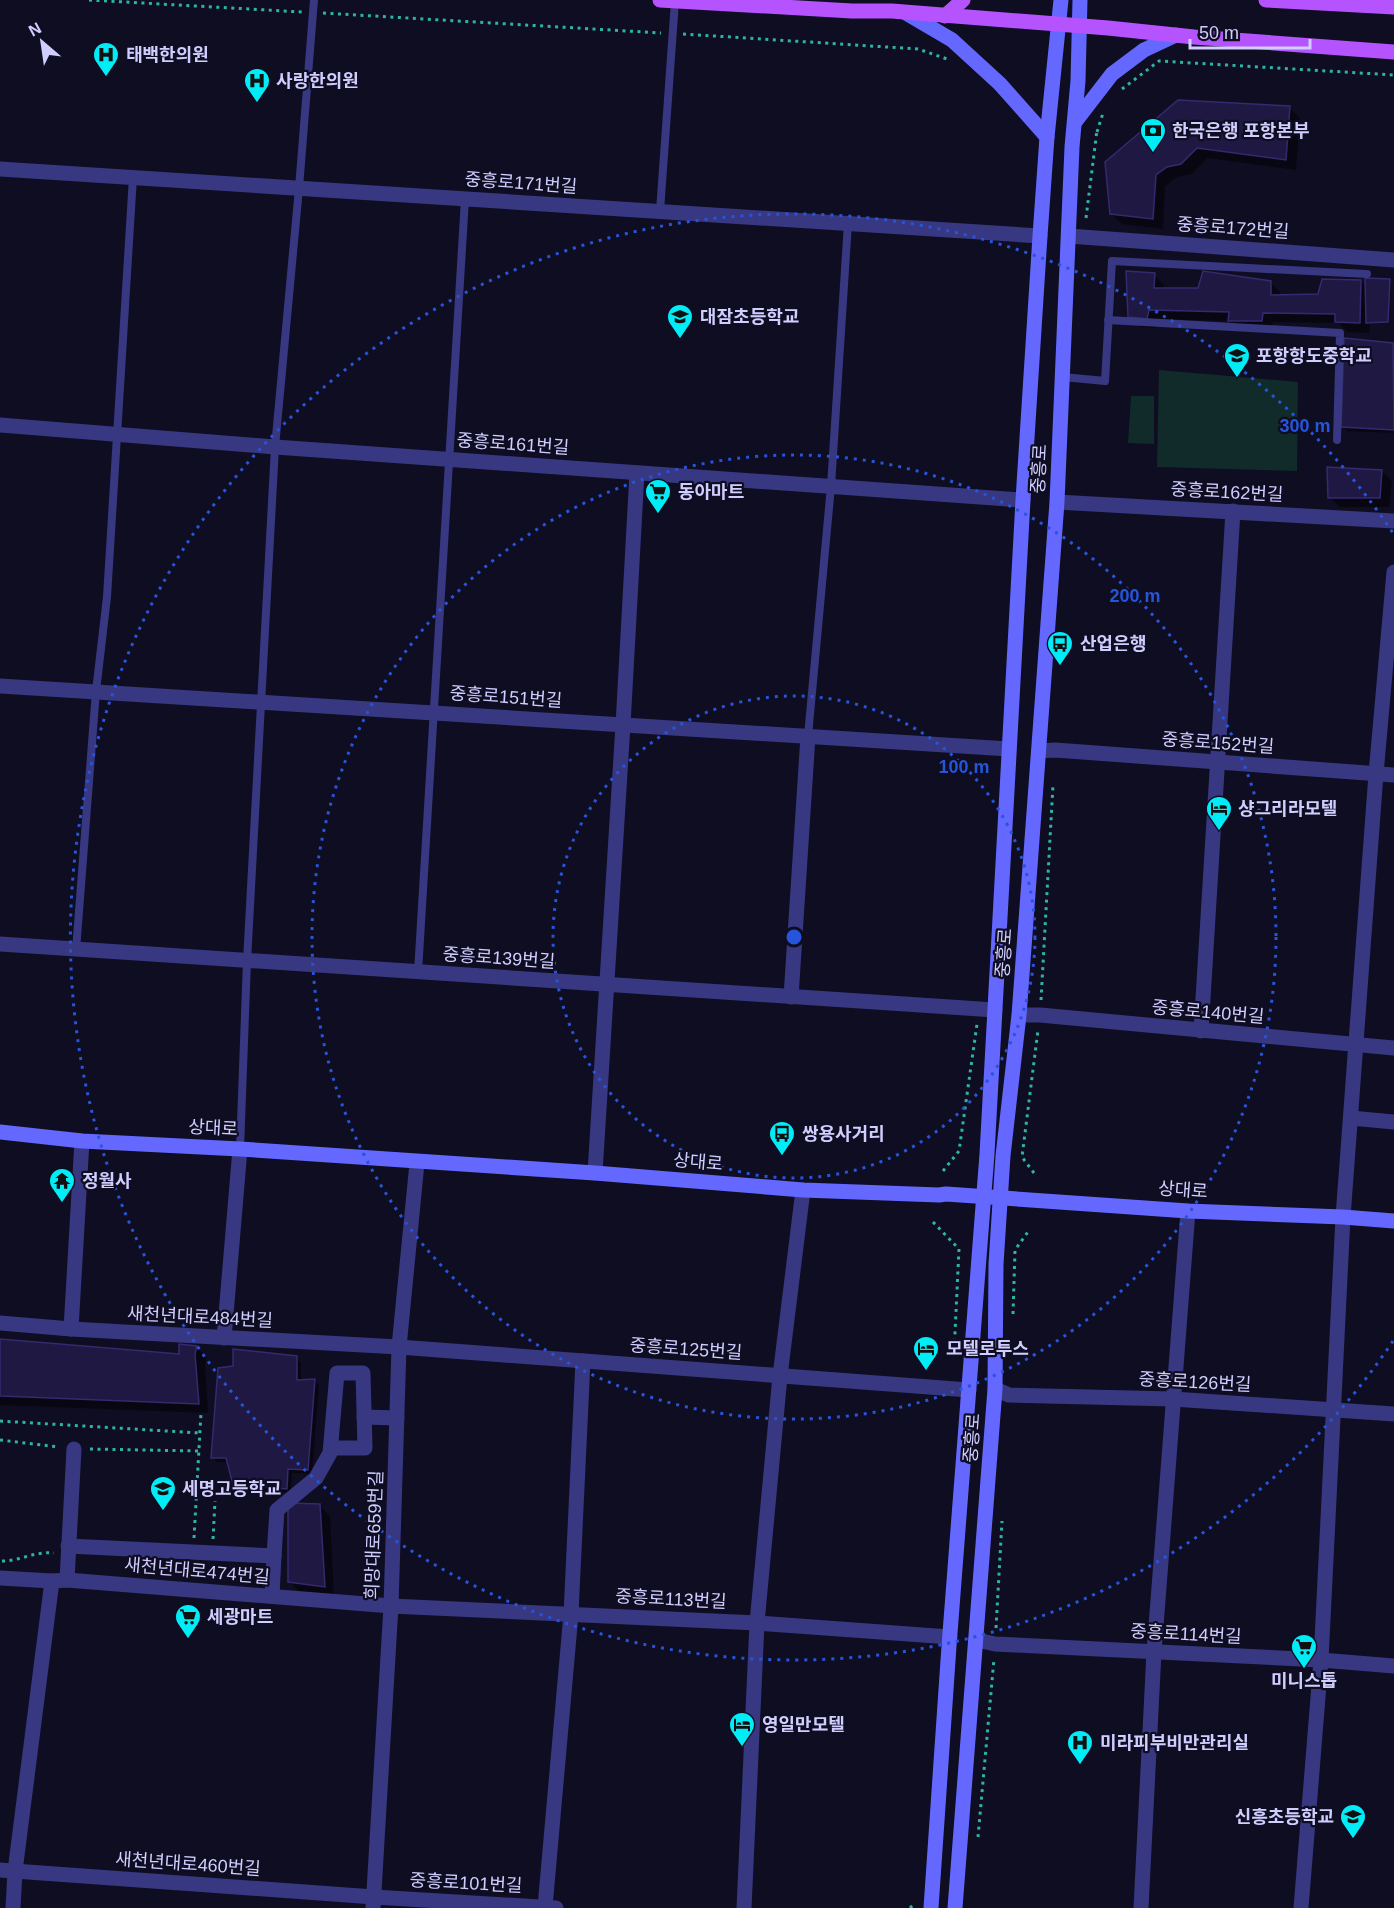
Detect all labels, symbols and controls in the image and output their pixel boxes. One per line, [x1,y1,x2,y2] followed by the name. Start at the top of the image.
[12,12,72,72] north arrow
[1190,12,1310,50] scale bar
[26,19,44,40] text: N
[1199,23,1239,43] text: 50 m
[91,40,121,78] hospital icon: 태백한의원
[126,45,209,65] place label: 태백한의원
[242,66,272,104] hospital icon: 사랑한의원
[276,71,359,91] place label: 사랑한의원
[1138,116,1168,154] bank icon: 한국은행 포항본부
[1172,121,1309,141] place label: 한국은행 포항본부
[464,169,578,197] street label: 중흥로171번길
[1176,214,1290,242] street label: 중흥로172번길
[665,302,695,340] school or university icon: 대잠초등학교
[700,307,799,327] place label: 대잠초등학교
[1222,341,1252,379] school or university icon: 포항항도중학교
[1256,346,1372,366] place label: 포항항도중학교
[1279,416,1331,436] text: 300 m
[456,430,570,458] street label: 중흥로161번길
[1028,444,1050,494] street label: 중흥로
[643,477,673,515] supermarket icon: 동아마트
[1170,479,1284,505] street label: 중흥로162번길
[678,482,744,502] place label: 동아마트
[1109,586,1161,606] text: 200 m
[1045,629,1075,667] bus stop icon: 산업은행
[1080,634,1146,654] place label: 산업은행
[449,683,563,711] street label: 중흥로151번길
[1161,729,1275,757] street label: 중흥로152번길
[938,757,990,777] text: 100 m
[1204,794,1234,832] hotel icon: 샹그리라모텔
[1238,799,1337,819] place label: 샹그리라모텔
[784,927,804,947] centre of rings
[992,928,1016,978] street label: 중흥로
[442,944,556,972] street label: 중흥로139번길
[1151,997,1265,1027] street label: 중흥로140번길
[188,1117,238,1139] street label: 상대로
[767,1119,797,1157] bus stop icon: 쌍용사거리
[802,1124,885,1144] place label: 쌍용사거리
[672,1150,724,1174] street label: 상대로
[47,1166,77,1204] temple icon: 정월사
[82,1171,132,1191] place label: 정월사
[1158,1178,1208,1202] street label: 상대로
[127,1303,273,1331] street label: 새천년대로484번길
[911,1334,941,1372] hotel icon: 모텔로투스
[629,1335,743,1363] street label: 중흥로125번길
[946,1339,1029,1359] place label: 모텔로투스
[1138,1369,1252,1395] street label: 중흥로126번길
[960,1413,984,1463] street label: 중흥로
[362,1470,386,1600] street label: 희망대로659번길
[148,1474,178,1512] school or university icon: 세명고등학교
[182,1479,281,1499] place label: 세명고등학교
[123,1555,271,1587] street label: 새천년대로474번길
[615,1586,727,1612] street label: 중흥로113번길
[173,1602,203,1640] supermarket icon: 세광마트
[207,1607,273,1627] place label: 세광마트
[1130,1621,1242,1647] street label: 중흥로114번길
[1289,1632,1319,1670] supermarket icon: 미니스톱
[1271,1671,1337,1691] place label: 미니스톱
[727,1710,757,1748] hotel icon: 영일만모텔
[762,1715,845,1735] place label: 영일만모텔
[1065,1728,1095,1766] hospital icon: 미라피부비만관리실
[1100,1733,1249,1753] place label: 미라피부비만관리실
[1338,1802,1368,1840] school or university icon: 신흥초등학교
[1235,1807,1334,1827] place label: 신흥초등학교
[115,1849,261,1879] street label: 새천년대로460번길
[409,1870,523,1896] street label: 중흥로101번길

